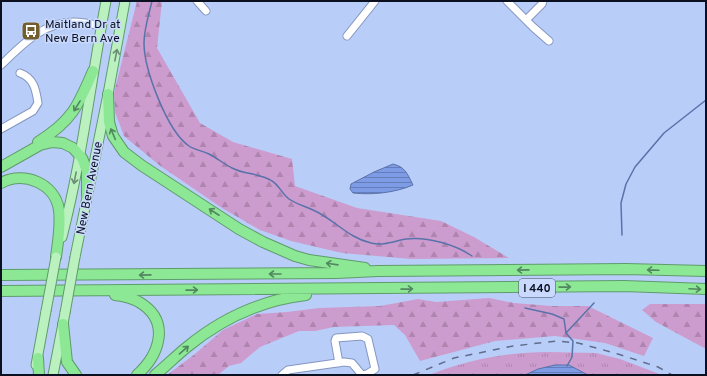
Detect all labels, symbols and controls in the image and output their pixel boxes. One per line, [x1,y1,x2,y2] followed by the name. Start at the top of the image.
[45,17,120,47] place label: Maitland Dr at New Bern Ave
[20,20,42,42] bus stop icon: Maitland Dr at New Bern Ave
[112,49,120,62] one-way arrow
[73,100,81,111] one-way arrow
[108,128,116,140] one-way arrow
[73,140,107,236] street label: New Bern Avenue
[70,171,78,184] one-way arrow
[209,208,220,216] one-way arrow
[326,260,339,268] one-way arrow
[517,266,530,274] one-way arrow
[647,266,660,274] one-way arrow
[269,270,282,278] one-way arrow
[139,271,152,279] one-way arrow
[519,279,555,297] road number: I 440
[558,283,571,291] one-way arrow
[400,285,413,293] one-way arrow
[688,285,701,293] one-way arrow
[185,286,198,294] one-way arrow
[179,345,190,354] one-way arrow

